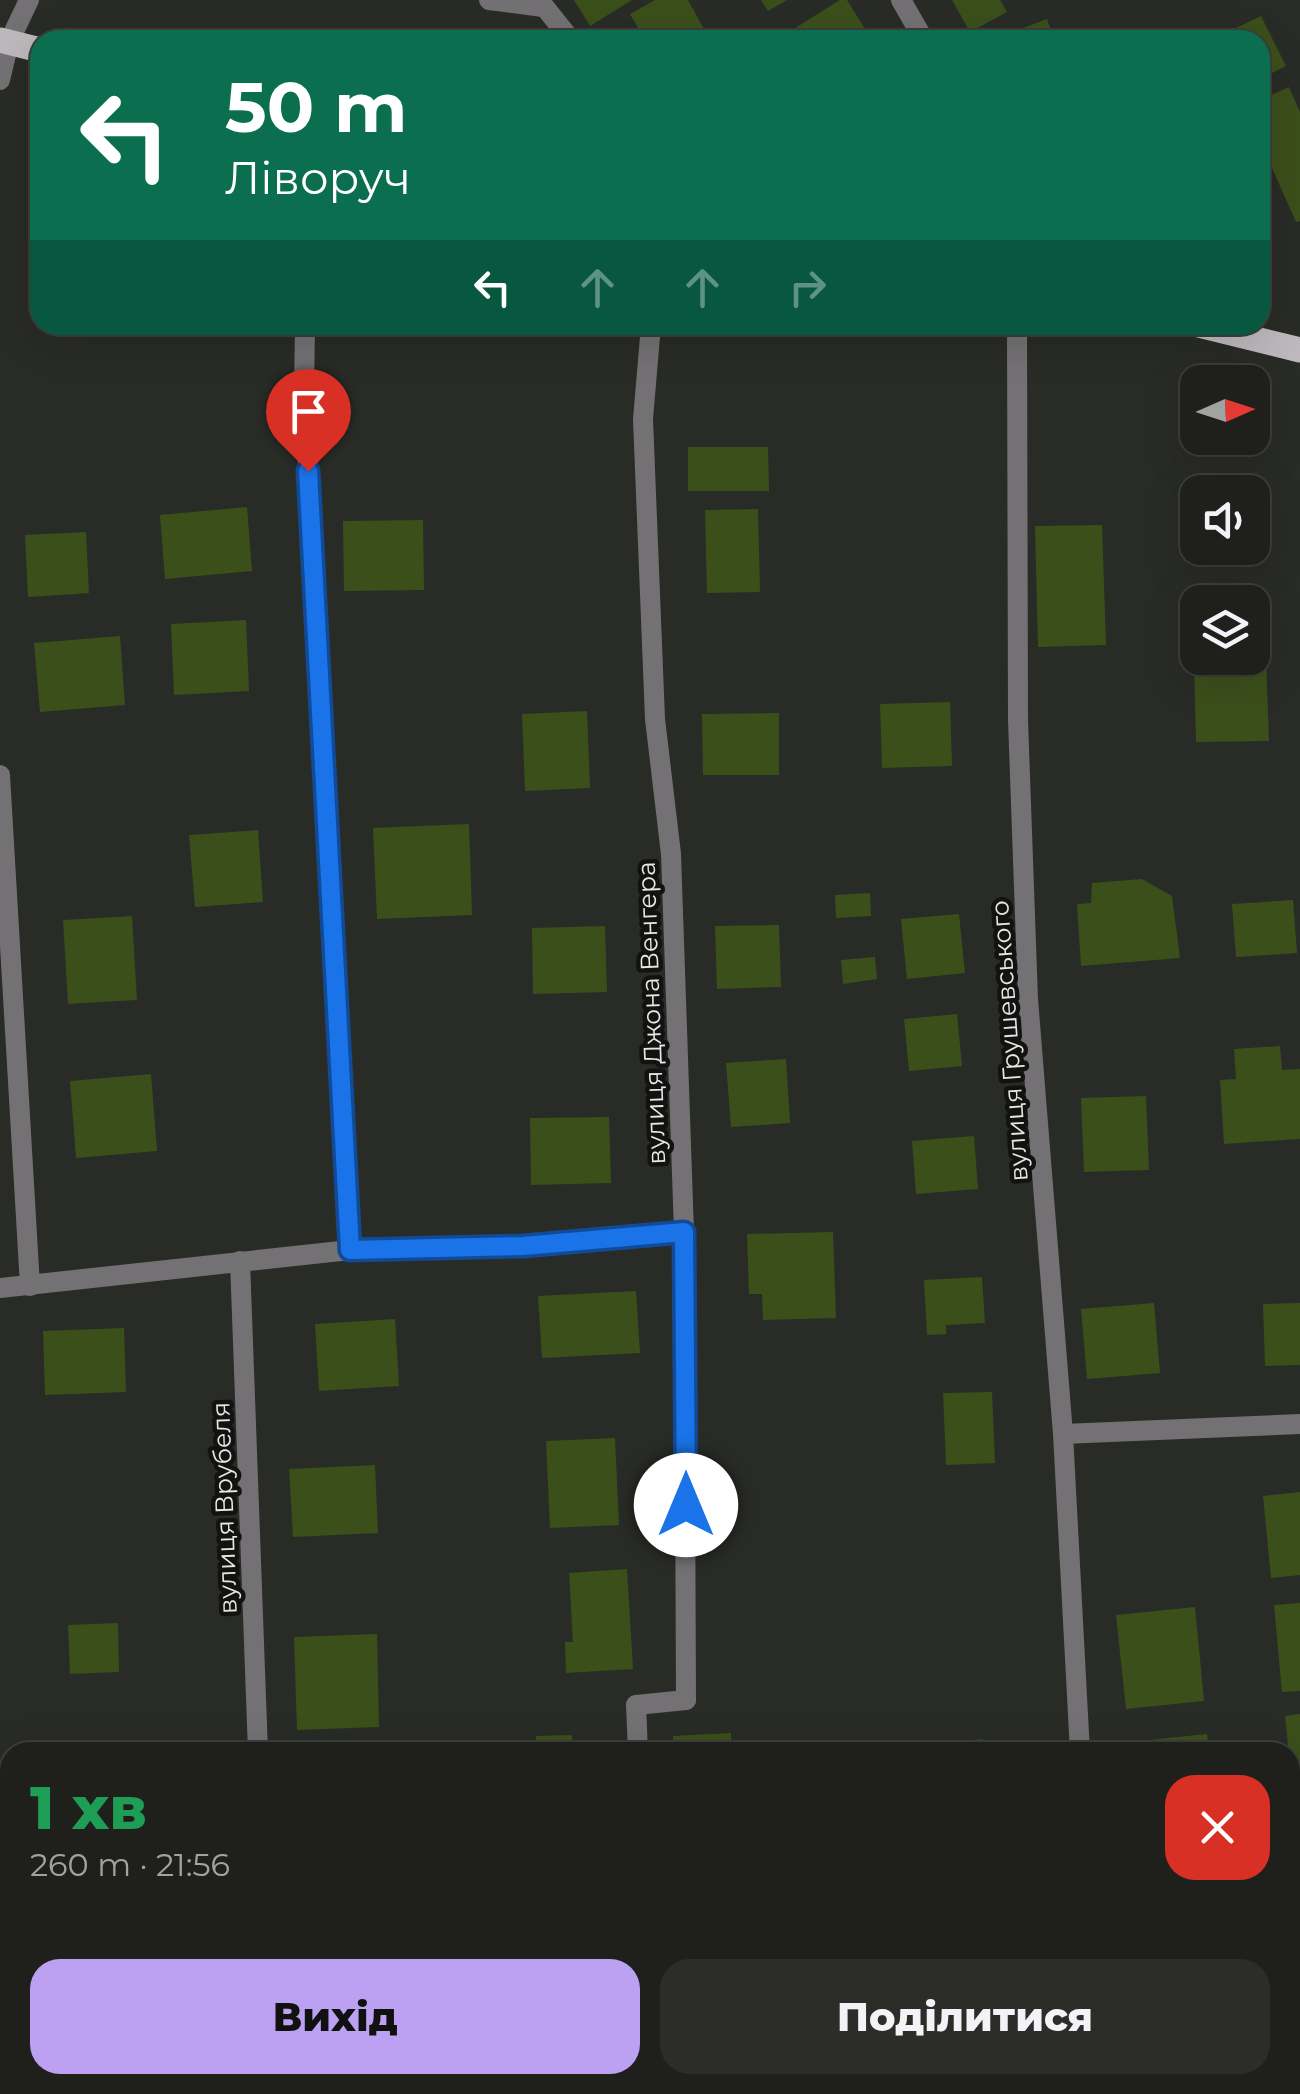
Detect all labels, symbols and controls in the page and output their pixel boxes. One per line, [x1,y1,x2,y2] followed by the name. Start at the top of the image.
[225,64,407,150] text: 50 m
[60,70,190,200] icon: left
[225,150,411,205] text: Ліворуч
[465,260,520,315] icon: left
[570,260,625,315] icon: ahead
[675,260,730,315] icon: ahead
[780,260,835,315] icon: right
[1180,365,1270,455] north arrow
[1180,365,1270,675] map controls
[266,369,351,472] pin
[281,384,336,439] icon: arrive
[1180,475,1270,565] button: sound
[1180,585,1270,675] button: layers
[631,861,671,1165] street label: вулиця Джона Венгера
[984,900,1034,1182] street label: вулиця Грушевського
[205,1401,243,1615] street label: вулиця Врубеля
[634,1453,738,1557] position arrow
[30,1771,147,1844] text: 1 хв
[1165,1775,1270,1880] button: close
[30,1845,230,1884] text: 260 m · 21:56
[30,1959,640,2074] button: Вихід
[660,1959,1270,2074] button: Поділитися

